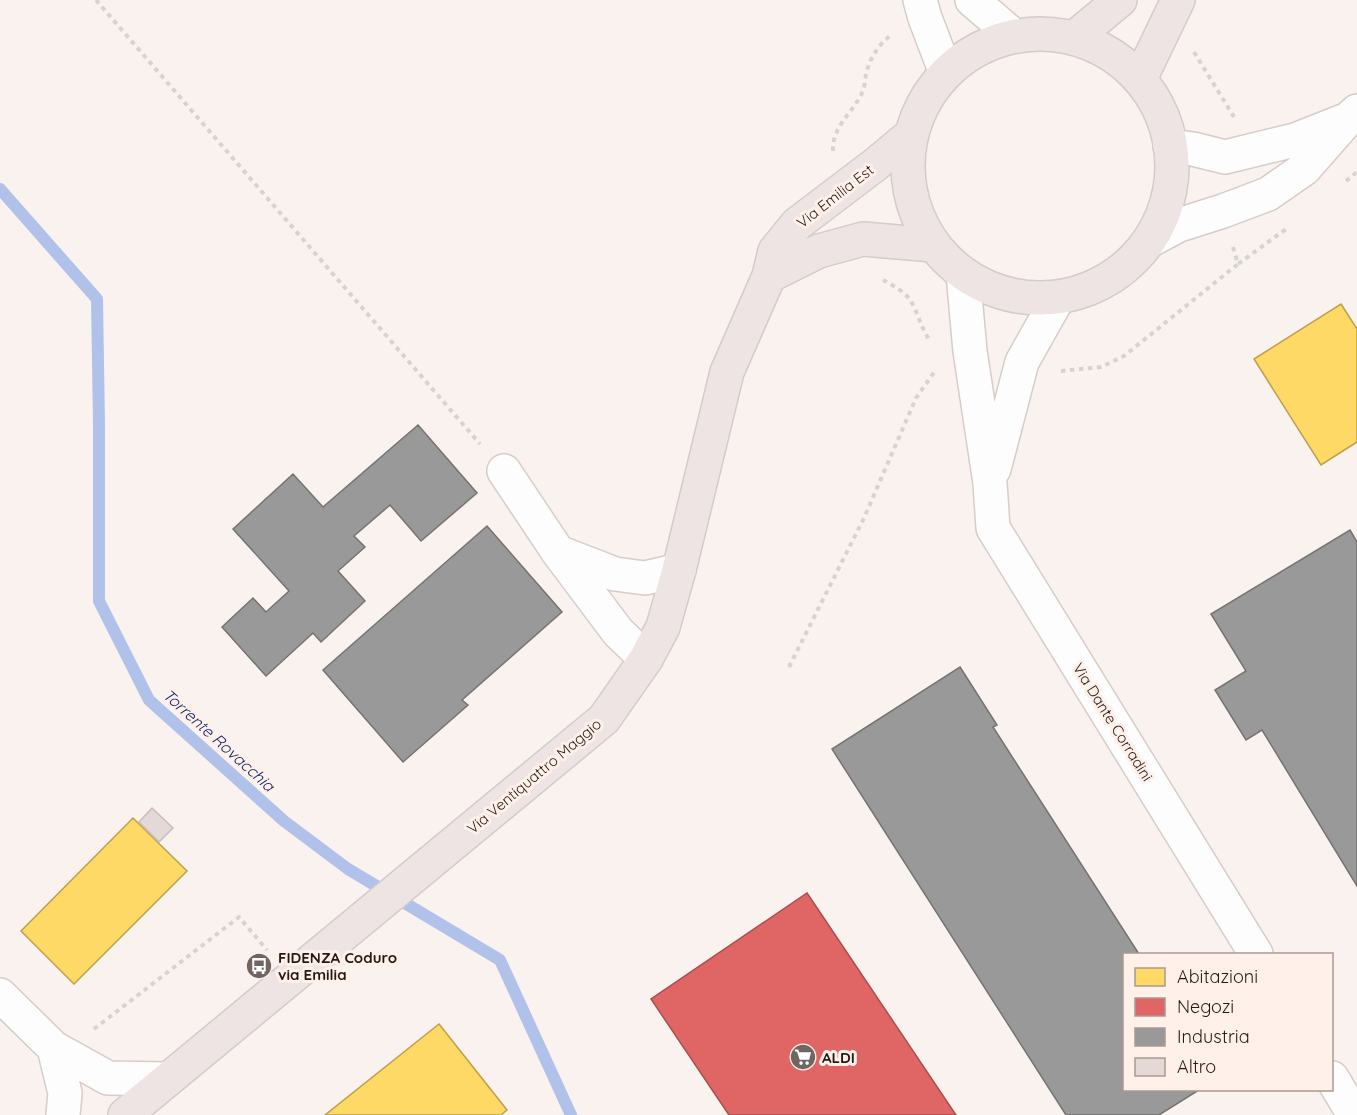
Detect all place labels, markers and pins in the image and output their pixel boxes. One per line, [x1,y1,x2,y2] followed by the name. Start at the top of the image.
[278,948,397,984] place label: FIDENZA Coduro via Emilia
[244,951,274,981] bus stop icon: FIDENZA Coduro via Emilia
[788,1042,818,1072] supermarket icon: ALDI
[822,1048,855,1067] place label: ALDI

